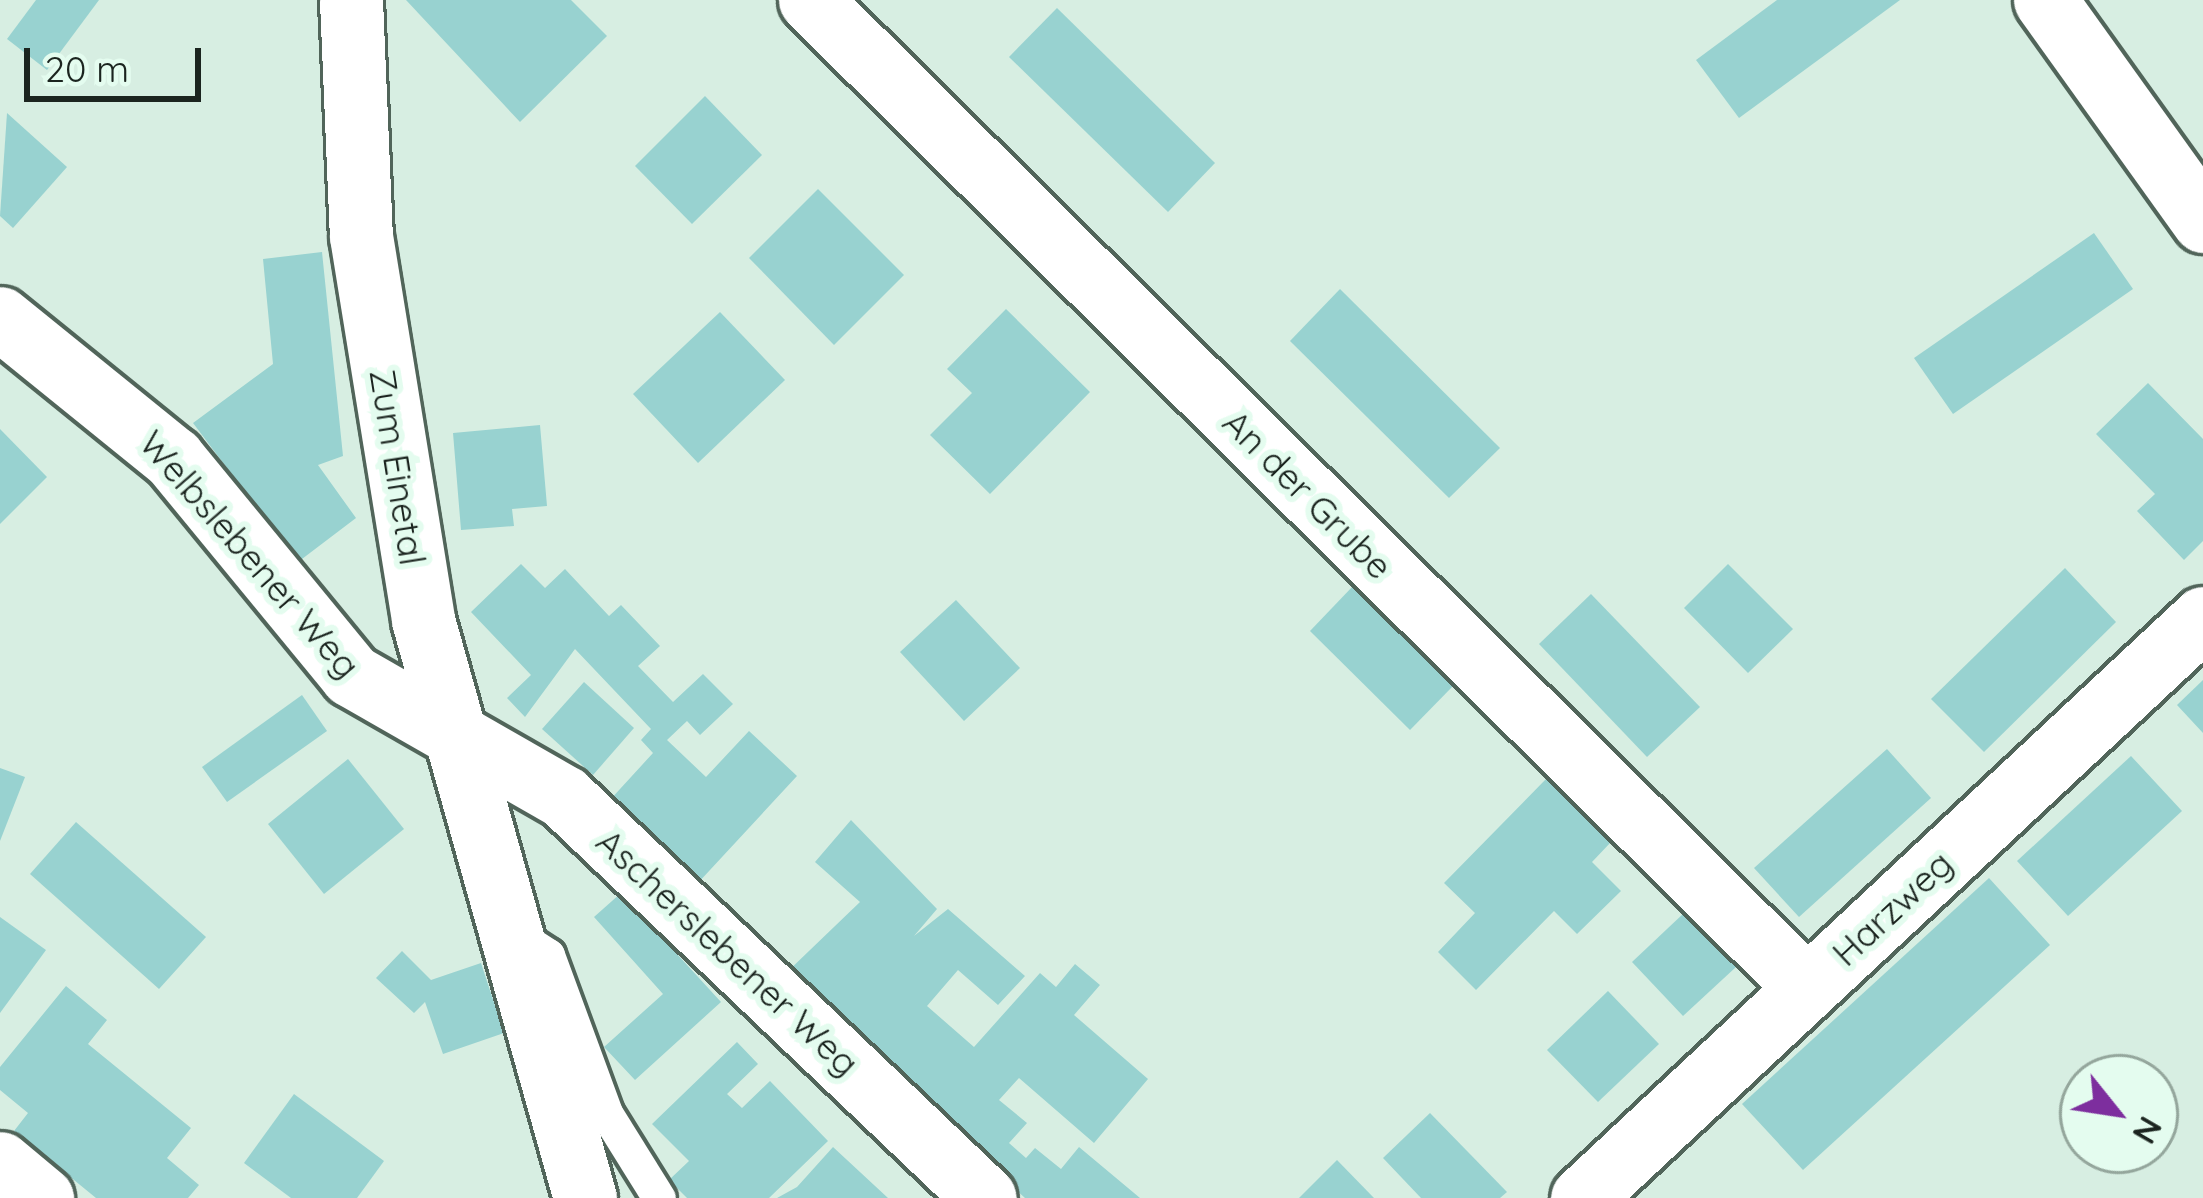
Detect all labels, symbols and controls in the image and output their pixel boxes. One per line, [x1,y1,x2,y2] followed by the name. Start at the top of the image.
[30,24,207,98] scale bar
[45,46,129,91] text: 20 m
[361,366,435,568] street label: Zum Einetal
[1214,400,1402,588] street label: An der Grube
[131,421,369,687] street label: Welbslebener Weg
[588,819,868,1085] street label: Ascherslebener Weg
[1823,842,1961,974] street label: Harzweg
[2059,1054,2179,1174] north arrow
[2124,1110,2172,1152] text: N

